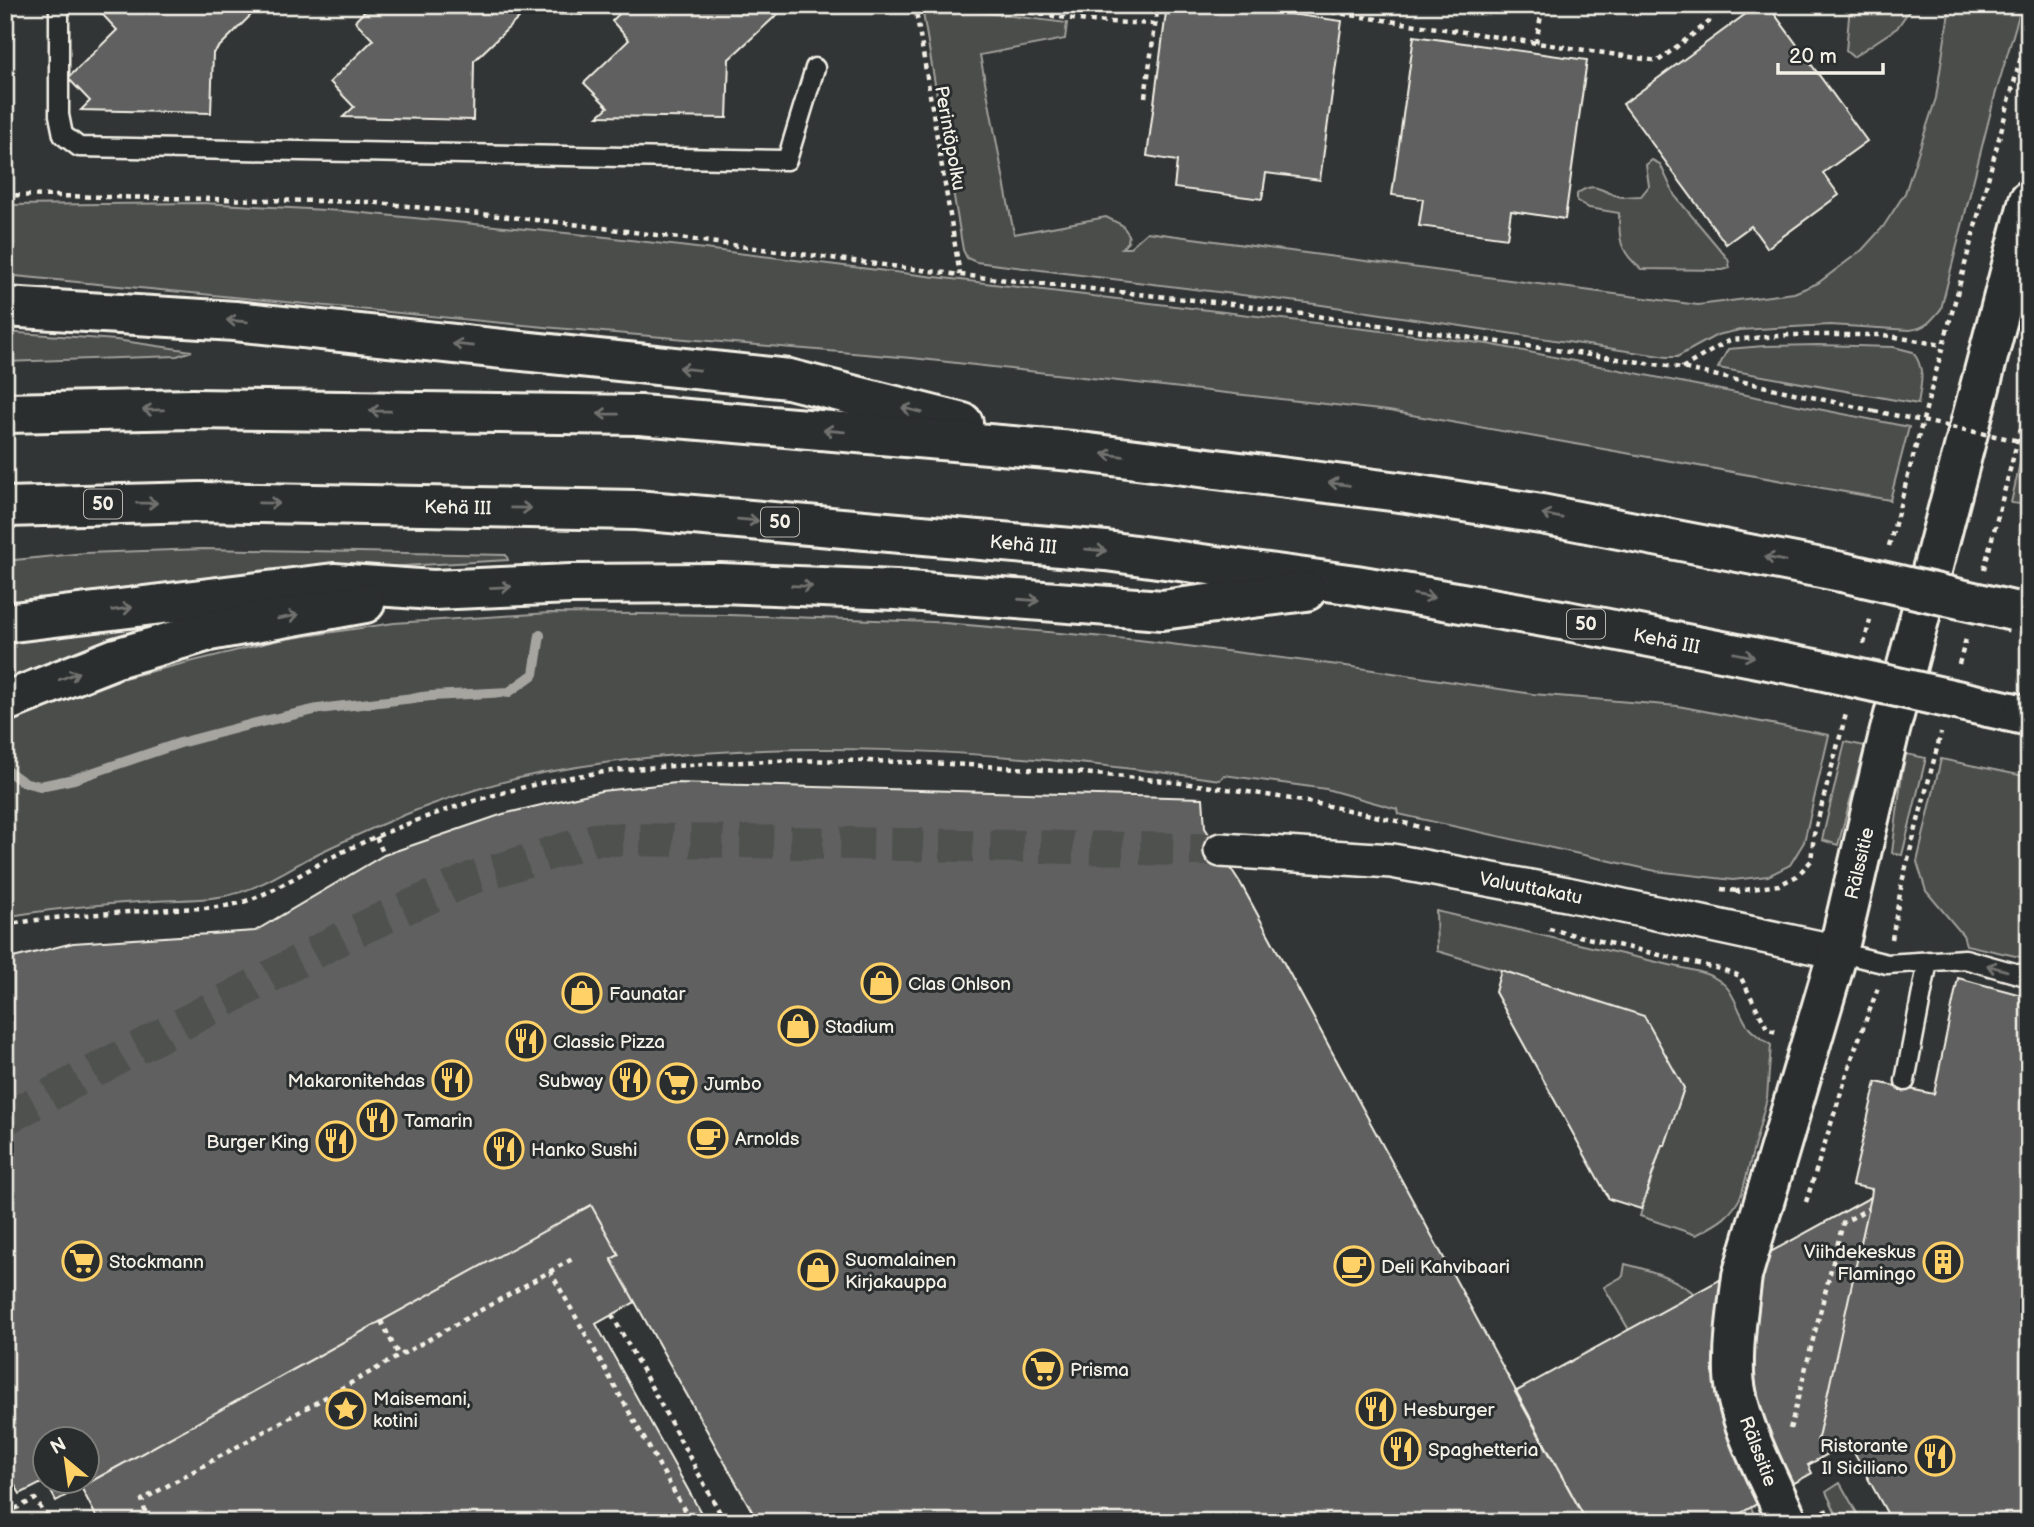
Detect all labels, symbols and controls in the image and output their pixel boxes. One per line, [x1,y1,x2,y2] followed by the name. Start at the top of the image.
[1778,32,1884,76] scale bar
[1789,44,1837,69] text: 20 m
[929,84,970,193] street label: Perintöpolku
[226,314,248,327] one-way arrow
[452,338,475,351] one-way arrow
[678,362,701,375] one-way arrow
[141,403,164,417] one-way arrow
[901,403,924,416] one-way arrow
[369,405,392,418] one-way arrow
[596,407,619,421] one-way arrow
[824,424,846,437] one-way arrow
[1103,449,1125,462] one-way arrow
[1328,477,1351,490] one-way arrow
[84,490,122,518] road number: 50
[424,496,492,520] street label: Kehä III
[135,497,158,510] one-way arrow
[257,497,280,510] one-way arrow
[509,501,532,515] one-way arrow
[761,508,799,536] road number: 50
[1541,509,1564,523] one-way arrow
[736,514,758,527] one-way arrow
[989,531,1058,560] street label: Kehä III
[1084,544,1107,557] one-way arrow
[1764,552,1787,566] one-way arrow
[790,579,813,592] one-way arrow
[489,581,512,594] one-way arrow
[1412,590,1434,603] one-way arrow
[1017,593,1040,606] one-way arrow
[110,602,133,615] one-way arrow
[276,610,299,623] one-way arrow
[1567,610,1605,638] road number: 50
[1631,624,1702,660] street label: Kehä III
[1732,648,1755,662] one-way arrow
[57,669,79,682] one-way arrow
[1841,825,1880,902] street label: Rälssitie
[1477,868,1585,910] street label: Valuuttakatu
[1986,961,2009,974] one-way arrow
[860,962,902,1004] shop icon: Clas Ohlson
[561,972,603,1014] shop icon: Faunatar
[908,973,1011,996] place label: Clas Ohlson
[609,983,687,1006] place label: Faunatar
[777,1005,819,1047] shop icon: Stadium
[825,1016,894,1039] place label: Stadium
[505,1020,547,1062] restaurant icon: Classic Pizza
[553,1031,665,1054] place label: Classic Pizza
[431,1059,473,1101] restaurant icon: Makaronitehdas
[609,1059,651,1101] restaurant icon: Subway
[656,1062,698,1104] supermarket icon: Jumbo
[288,1070,425,1093] place label: Makaronitehdas
[538,1070,603,1093] place label: Subway
[704,1073,762,1096] place label: Jumbo
[356,1099,398,1141] restaurant icon: Tamarin
[404,1110,473,1133] place label: Tamarin
[687,1117,729,1159] cafe icon: Arnolds
[315,1120,357,1162] restaurant icon: Burger King
[483,1128,525,1170] restaurant icon: Hanko Sushi
[735,1128,799,1151] place label: Arnolds
[206,1131,309,1154] place label: Burger King
[531,1139,637,1162] place label: Hanko Sushi
[61,1240,103,1282] supermarket icon: Stockmann
[1804,1241,1916,1286] place label: Viihdekeskus Flamingo
[1922,1241,1964,1283] building icon: Viihdekeskus Flamingo
[1333,1245,1375,1287] cafe icon: Deli Kahvibaari
[797,1249,839,1291] shop icon: Suomalainen Kirjakauppa
[845,1249,956,1294] place label: Suomalainen Kirjakauppa
[109,1251,204,1274] place label: Stockmann
[1381,1256,1510,1279] place label: Deli Kahvibaari
[1022,1348,1064,1390] supermarket icon: Prisma
[1070,1359,1129,1382] place label: Prisma
[325,1388,367,1430] place icon: Maisemani, kotini
[373,1388,470,1433] place label: Maisemani, kotini
[1355,1388,1397,1430] restaurant icon: Hesburger
[1403,1399,1495,1422] place label: Hesburger
[1734,1413,1781,1490] street label: Rälssitie
[32,1426,102,1496] north arrow
[1380,1428,1422,1470] restaurant icon: Spaghetteria
[47,1433,70,1460] text: N
[1820,1435,1908,1480] place label: Ristorante Il Siciliano
[1914,1435,1956,1477] restaurant icon: Ristorante Il Siciliano
[1428,1439,1538,1462] place label: Spaghetteria

